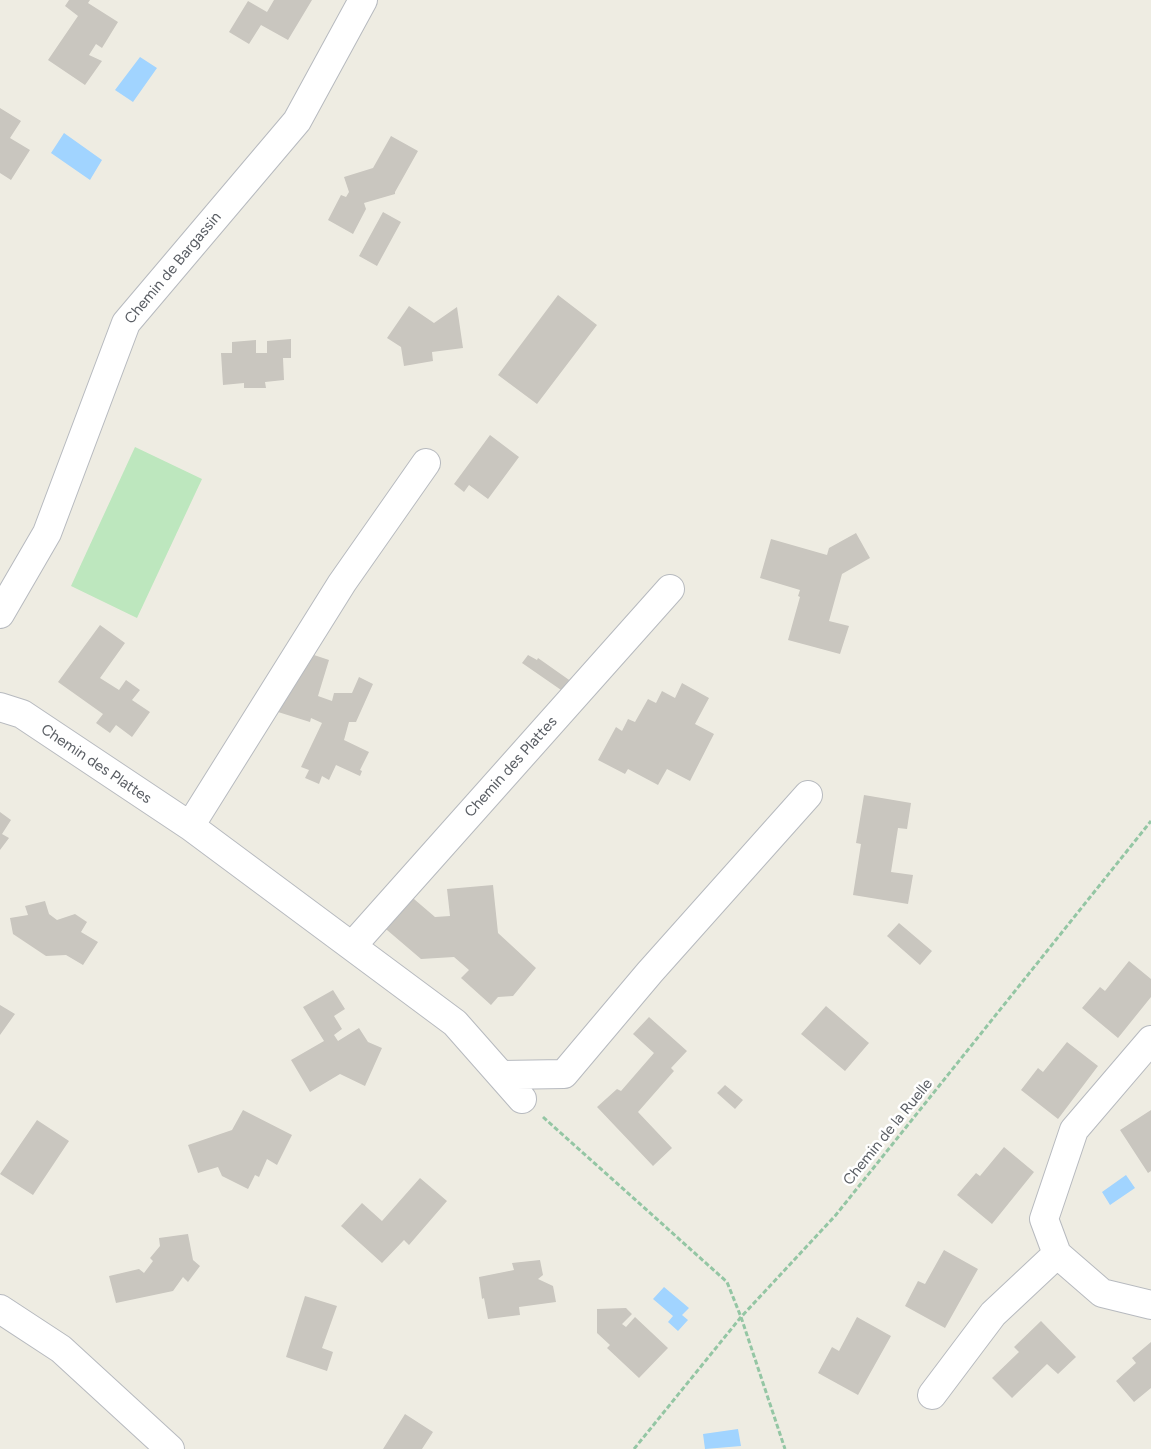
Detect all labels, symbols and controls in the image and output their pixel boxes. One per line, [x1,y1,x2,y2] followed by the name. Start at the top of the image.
[121,208,225,328] street label: Chemin de Bargassin
[461,713,561,821] street label: Chemin des Plattes
[37,720,155,808] street label: Chemin des Plattes
[840,1075,936,1189] street label: Chemin de la Ruelle

